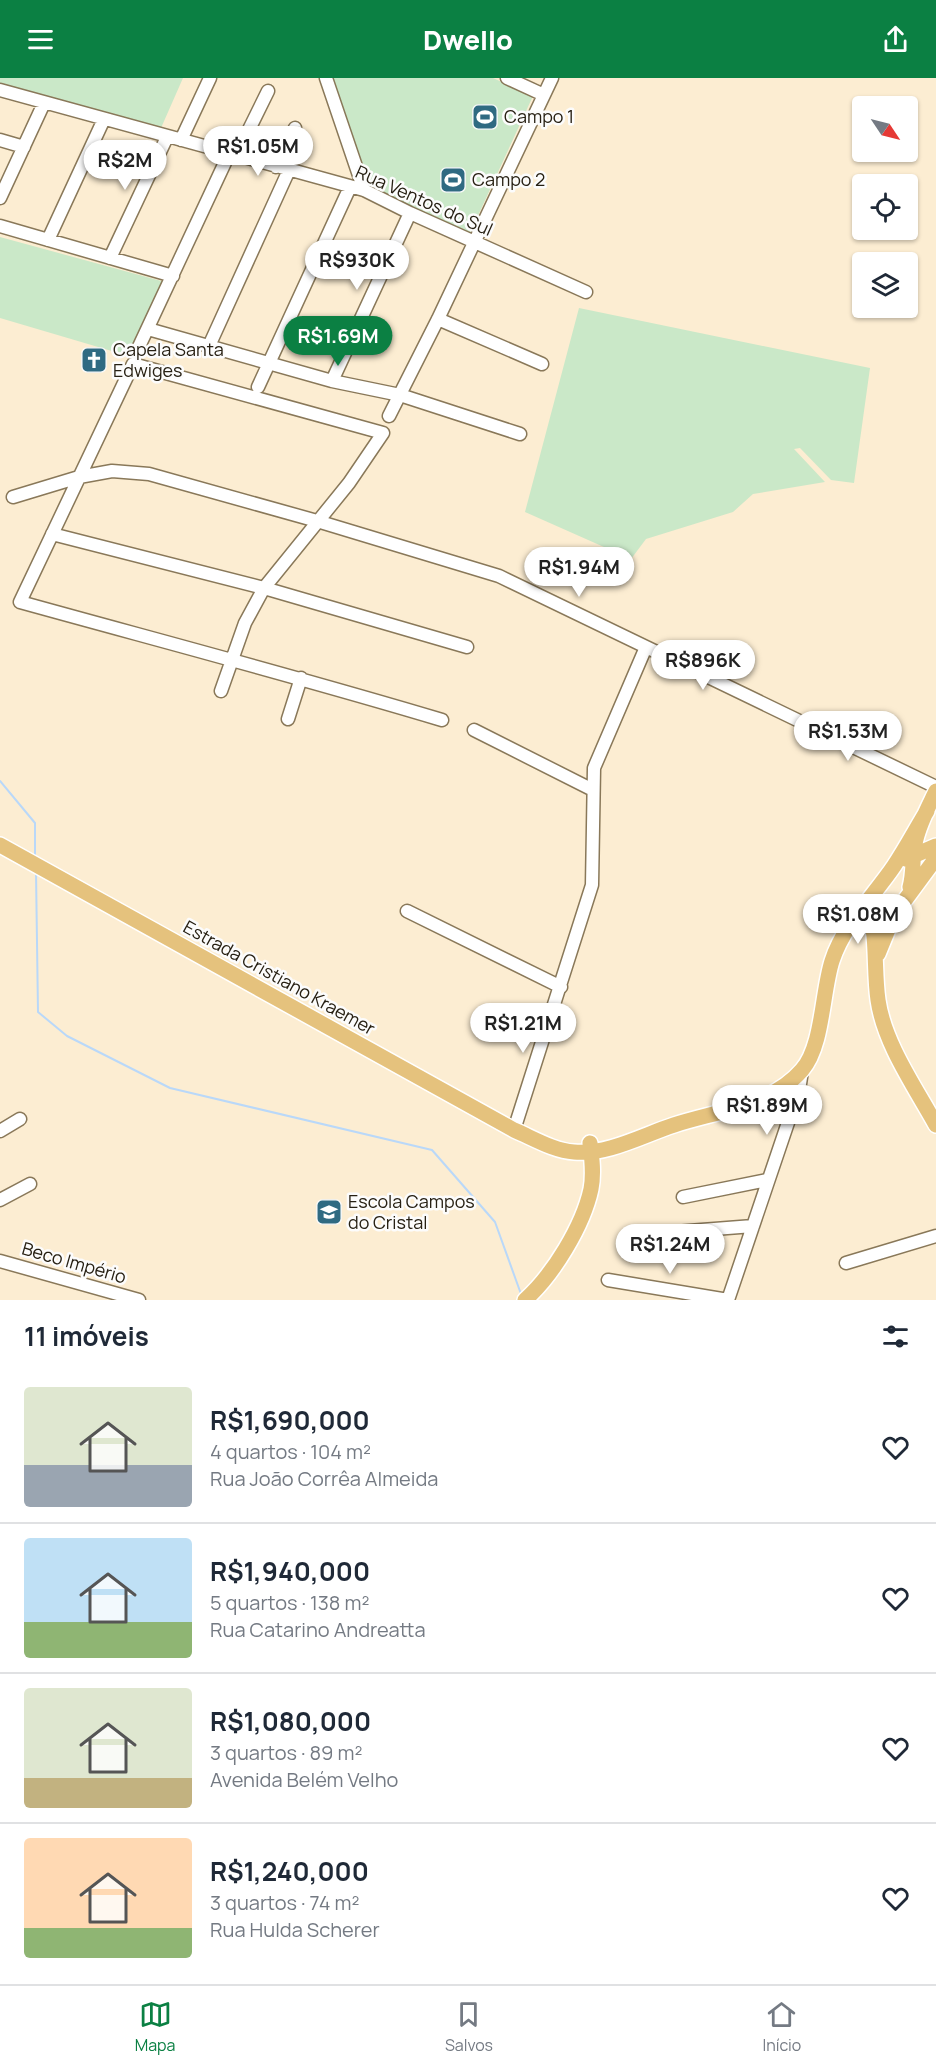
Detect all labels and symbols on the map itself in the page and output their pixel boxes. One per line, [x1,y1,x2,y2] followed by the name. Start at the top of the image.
[852,96,918,162] north arrow
[470,102,500,132] sports icon: Campo 1
[504,104,574,128] place label: Campo 1
[203,126,313,177] pin: R$1.05M
[89,140,161,191] pin: R$2M
[352,159,497,241] street label: Rua Ventos do Sul
[438,165,468,195] sports icon: Campo 2
[472,167,545,191] place label: Campo 2
[308,240,406,291] pin: R$930K
[283,316,393,367] pin: R$1.69M
[113,337,224,382] place label: Capela Santa Edwiges
[79,345,109,375] church icon: Capela Santa Edwiges
[524,547,634,598] pin: R$1.94M
[654,640,752,691] pin: R$896K
[793,711,903,762] pin: R$1.53M
[803,894,913,945] pin: R$1.08M
[179,914,380,1040] street label: Estrada Cristiano Kraemer
[468,1003,578,1054] pin: R$1.21M
[712,1085,822,1136] pin: R$1.89M
[348,1189,475,1234] place label: Escola Campos do Cristal
[314,1197,344,1227] school or university icon: Escola Campos do Cristal
[615,1224,725,1275] pin: R$1.24M
[19,1236,129,1288] street label: Beco Império

